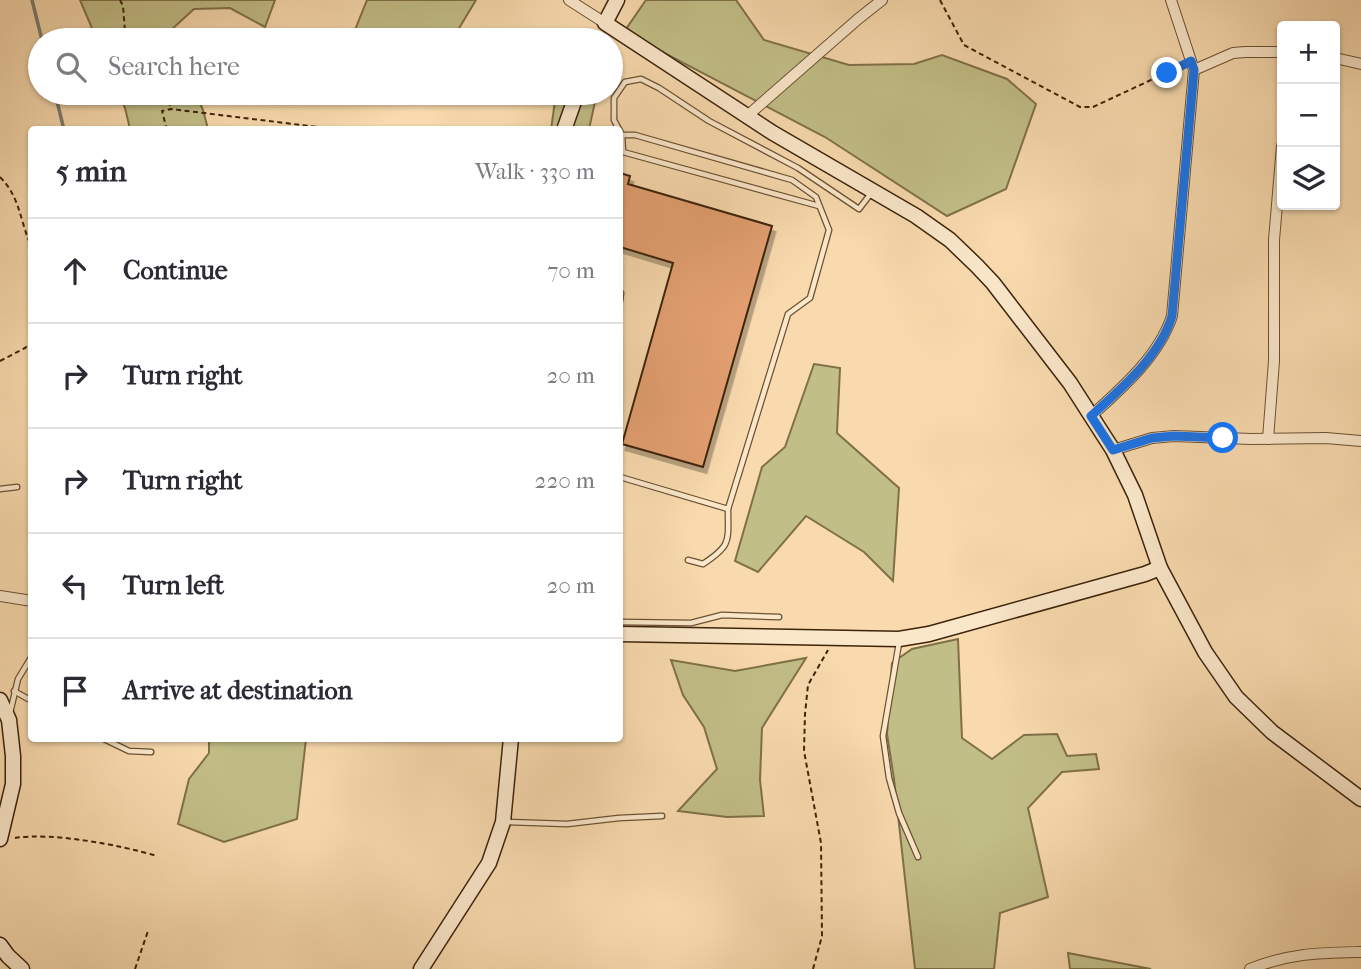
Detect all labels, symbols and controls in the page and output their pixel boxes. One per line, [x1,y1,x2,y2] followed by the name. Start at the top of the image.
[1277,21,1340,210] map controls
[1277,21,1340,84] button: +
[28,28,623,105] search box
[52,48,90,86] icon: search
[108,51,240,82] text: Search here
[1151,57,1182,88] route end
[1277,84,1340,147] button: −
[1277,147,1340,210] button: layers
[56,154,127,189] text: 5 min
[475,158,595,185] text: Walk · 330 m
[56,252,94,290] icon: ahead
[123,255,228,286] text: Continue
[547,257,595,284] text: 70 m
[56,357,94,395] icon: right
[123,360,243,391] text: Turn right
[546,362,595,389] text: 20 m
[1207,422,1238,453] route start
[56,462,94,500] icon: right
[123,465,243,496] text: Turn right
[535,467,595,494] text: 220 m
[56,567,94,605] icon: left
[123,570,224,601] text: Turn left
[546,572,595,599] text: 20 m
[56,672,94,710] icon: arrive
[123,675,353,706] text: Arrive at destination

